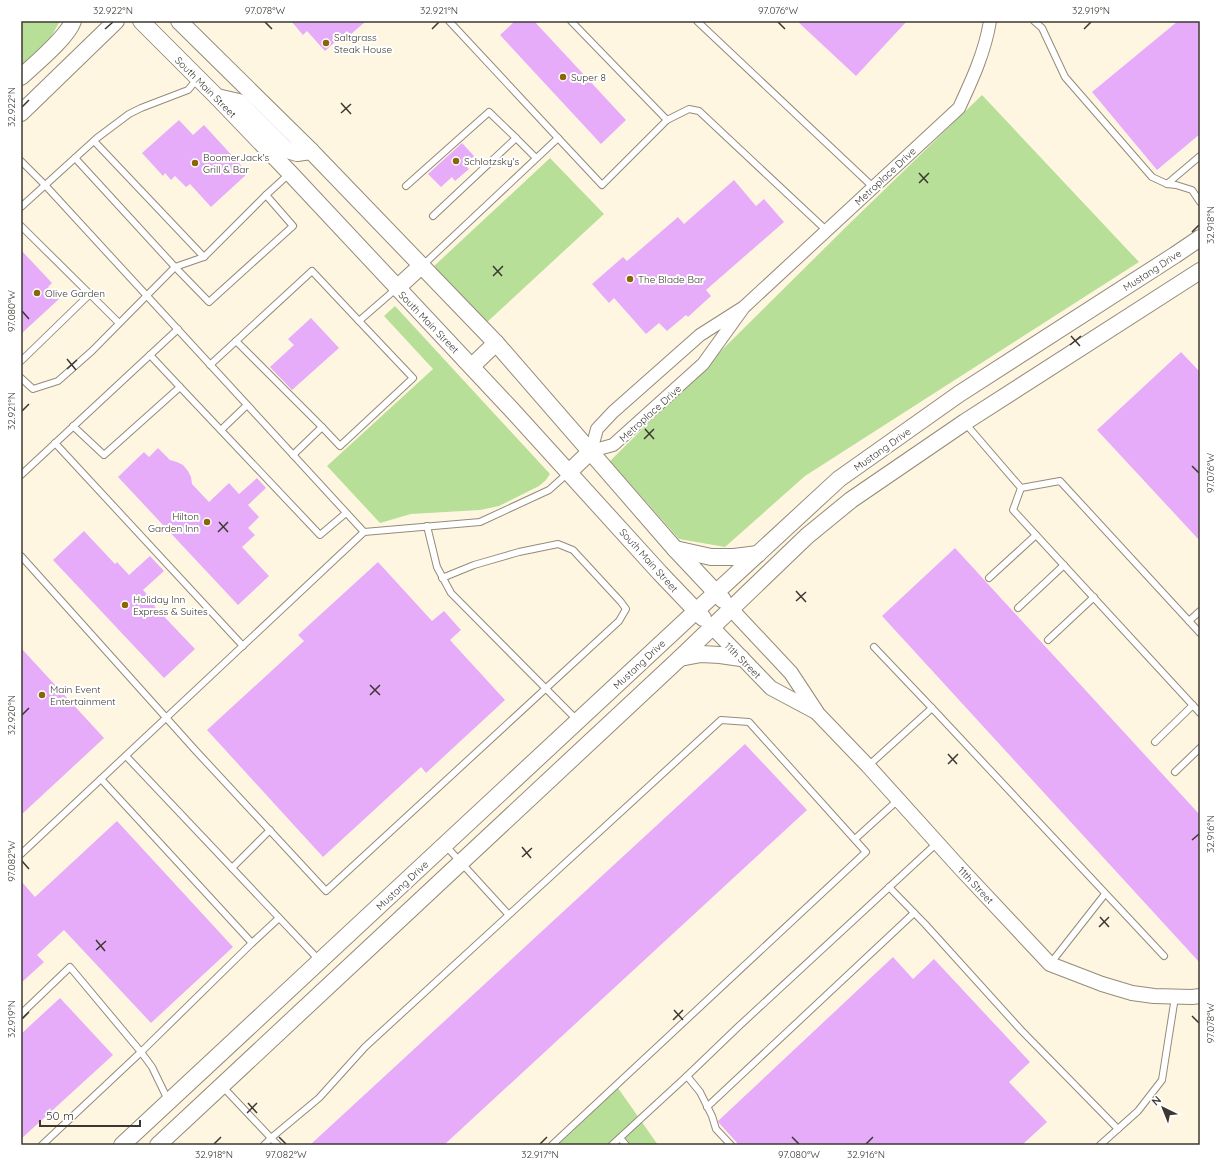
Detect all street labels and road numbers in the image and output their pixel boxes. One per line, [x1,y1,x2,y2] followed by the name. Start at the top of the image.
[172,54,239,121] street label: South Main Street
[852,144,919,208] street label: Metroplace Drive
[1121,247,1184,294] street label: Mustang Drive
[396,289,462,357] street label: South Main Street
[617,382,684,445] street label: Metroplace Drive
[851,425,914,474] street label: Mustang Drive
[617,526,681,595] street label: South Main Street
[610,637,669,692] street label: Mustang Drive
[722,639,764,682] street label: 11th Street
[373,858,432,913] street label: Mustang Drive
[955,864,997,907] street label: 11th Street

